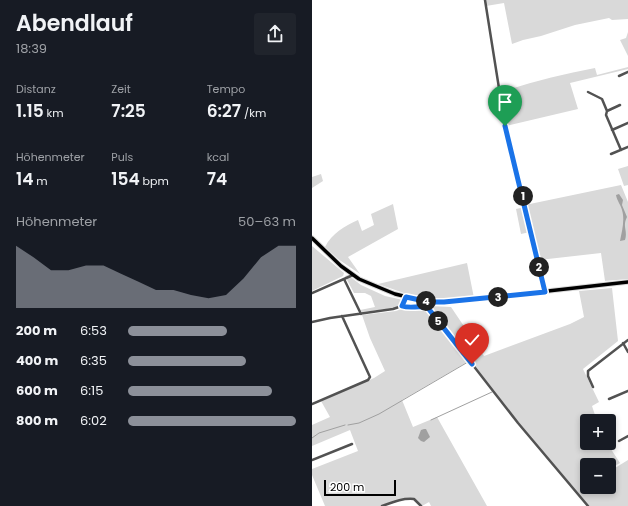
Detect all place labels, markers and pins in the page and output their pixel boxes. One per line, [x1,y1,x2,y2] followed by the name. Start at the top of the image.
[488,85,522,126] pin
[513,186,533,206] pin: 1
[529,257,549,277] pin: 2
[488,287,508,307] pin: 3
[416,291,436,311] pin: 4
[428,311,448,331] pin: 5
[455,323,489,364] pin

